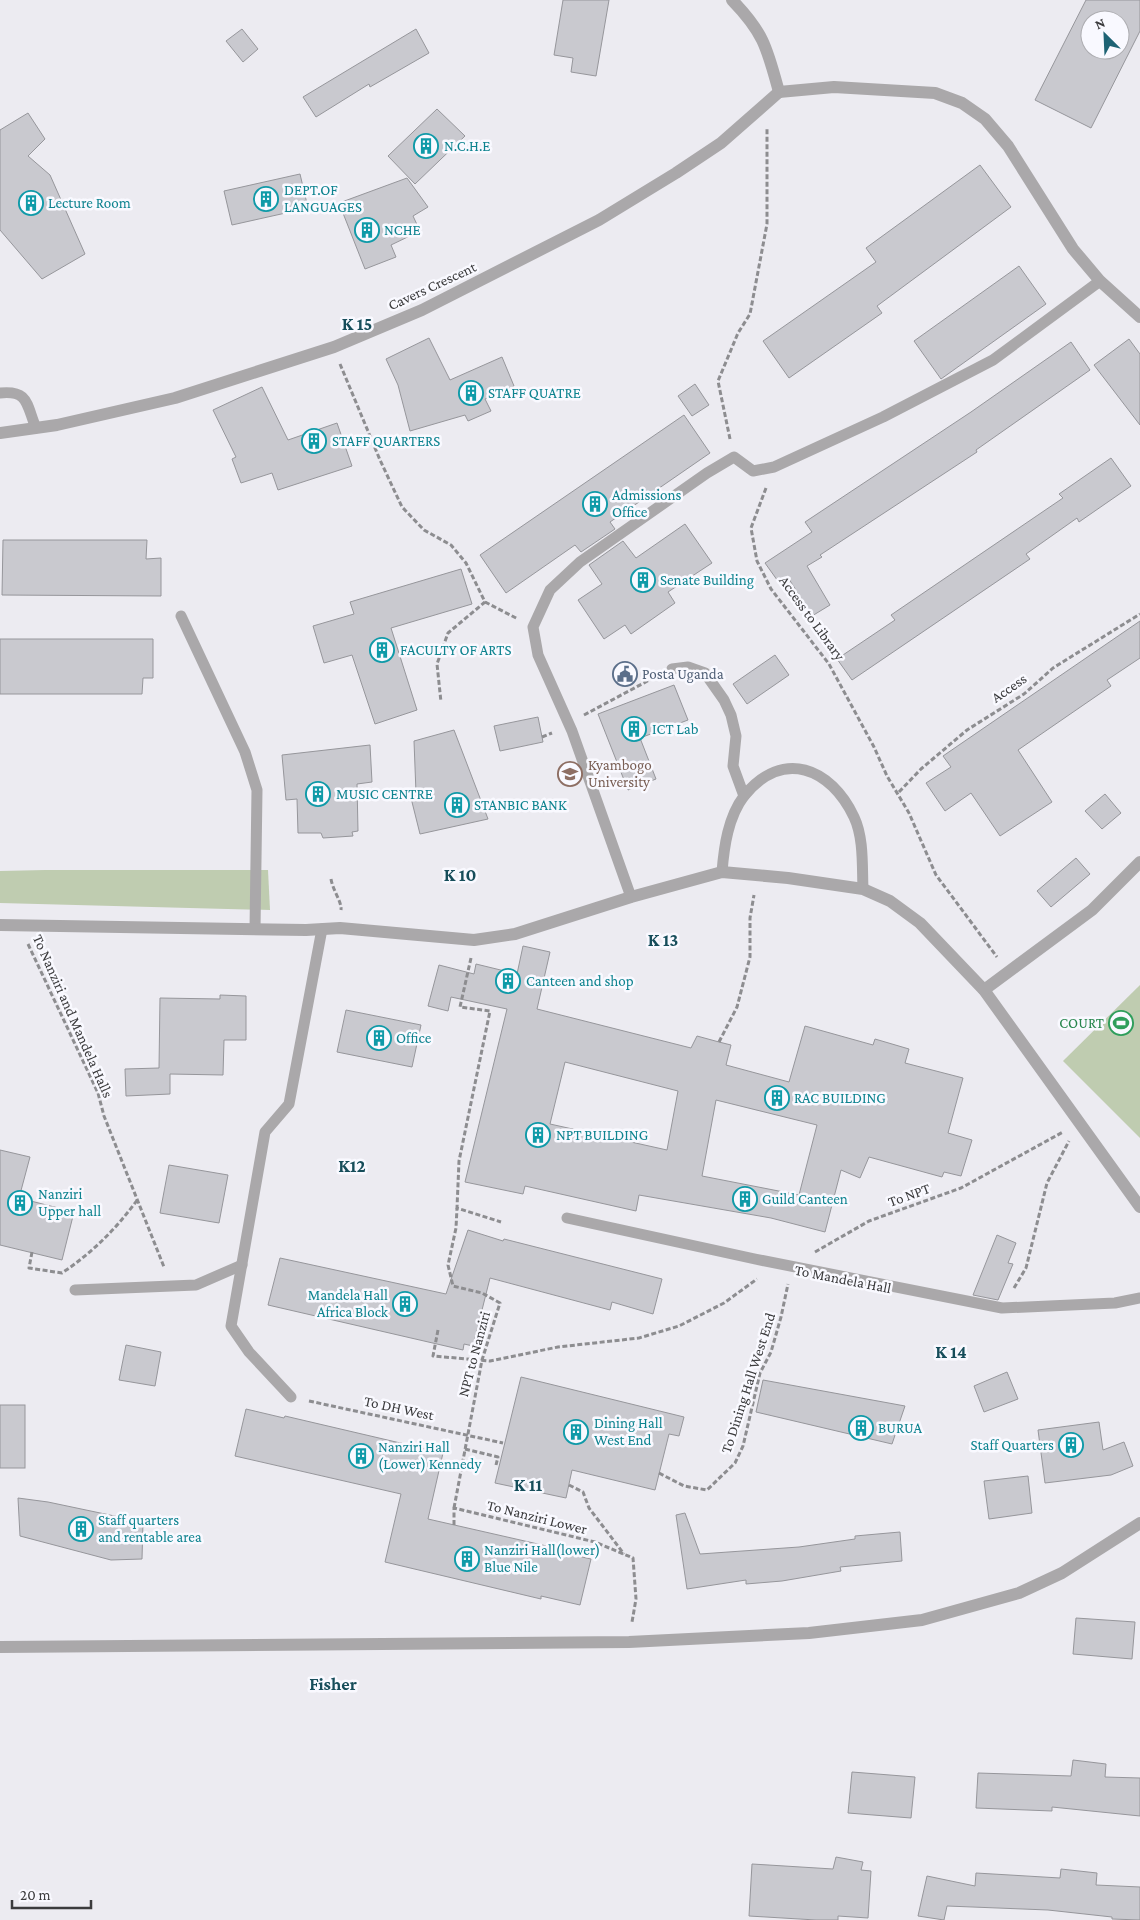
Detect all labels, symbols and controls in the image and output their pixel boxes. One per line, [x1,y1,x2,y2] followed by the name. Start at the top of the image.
[1080,10,1130,60] north arrow
[1092,14,1108,32] text: N
[413,133,439,159] building icon: N.C.H.E
[444,138,490,154] place label: N.C.H.E
[284,182,362,215] place label: DEPT.OF LANGUAGES
[253,186,279,212] building icon: DEPT.OF LANGUAGES
[18,190,44,216] building icon: Lecture Room
[48,195,131,211] place label: Lecture Room
[354,217,380,243] building icon: NCHE
[384,222,421,238] place label: NCHE
[386,258,479,313] street label: Cavers Crescent
[342,314,372,334] district label: K 15
[458,380,484,406] building icon: STAFF QUATRE
[488,385,581,401] place label: STAFF QUATRE
[301,428,327,454] building icon: STAFF QUARTERS
[332,433,440,449] place label: STAFF QUARTERS
[612,487,682,520] place label: Admissions Office
[582,491,608,517] building icon: Admissions Office
[630,567,656,593] building icon: Senate Building
[660,572,754,589] place label: Senate Building
[775,573,848,664] street label: Access to Library
[369,637,395,663] building icon: FACULTY OF ARTS
[400,642,511,658] place label: FACULTY OF ARTS
[612,661,638,687] public building icon: Posta Uganda
[642,666,724,683] place label: Posta Uganda
[988,670,1030,706] street label: Access
[621,716,647,742] building icon: ICT Lab
[652,721,699,737] place label: ICT Lab
[588,757,652,791] place label: Kyambogo University
[557,761,583,787] school or university icon: Kyambogo University
[305,781,331,807] building icon: MUSIC CENTRE
[336,786,433,802] place label: MUSIC CENTRE
[444,792,470,818] building icon: STANBIC BANK
[474,797,567,813] place label: STANBIC BANK
[444,865,476,885] district label: K 10
[648,930,678,950] district label: K 13
[30,932,116,1100] street label: To Nanziri and Mandela Halls
[495,968,521,994] building icon: Canteen and shop
[526,973,634,990] place label: Canteen and shop
[1108,1010,1134,1036] sports icon: COURT
[1059,1015,1104,1031] place label: COURT
[366,1025,392,1051] building icon: Office
[396,1030,432,1046] place label: Office
[764,1085,790,1111] building icon: RAC BUILDING
[794,1090,886,1106] place label: RAC BUILDING
[525,1122,551,1148] building icon: NPT BUILDING
[556,1127,648,1143] place label: NPT BUILDING
[338,1156,366,1176] district label: K12
[886,1180,932,1210] street label: To NPT
[38,1186,101,1220] place label: Nanziri Upper hall
[732,1186,758,1212] building icon: Guild Canteen
[7,1190,33,1216] building icon: Nanziri Upper hall
[762,1191,848,1207] place label: Guild Canteen
[793,1262,893,1296] street label: To Mandela Hall
[308,1287,389,1320] place label: Mandela Hall Africa Block
[392,1291,418,1317] building icon: Mandela Hall Africa Block
[455,1309,493,1398] street label: NPT to Nanziri
[718,1311,779,1456] street label: To Dining Hall West End
[935,1342,967,1362] district label: K 14
[363,1393,436,1423] street label: To DH West
[594,1415,663,1448] place label: Dining Hall West End
[848,1415,874,1441] building icon: BURUA
[563,1419,589,1445] building icon: Dining Hall West End
[878,1420,923,1436] place label: BURUA
[1058,1432,1084,1458] building icon: Staff Quarters
[971,1437,1054,1453] place label: Staff Quarters
[378,1439,481,1473] place label: Nanziri Hall (Lower) Kennedy
[348,1443,374,1469] building icon: Nanziri Hall (Lower) Kennedy
[514,1475,542,1495] district label: K 11
[485,1497,589,1537] street label: To Nanziri Lower
[98,1512,202,1545] place label: Staff quarters and rentable area
[68,1516,94,1542] building icon: Staff quarters and rentable area
[484,1542,600,1575] place label: Nanziri Hall(lower) Blue Nile
[454,1546,480,1572] building icon: Nanziri Hall(lower) Blue Nile
[309,1674,357,1694] district label: Fisher
[12,1878,91,1910] scale bar
[20,1887,51,1903] text: 20 m

